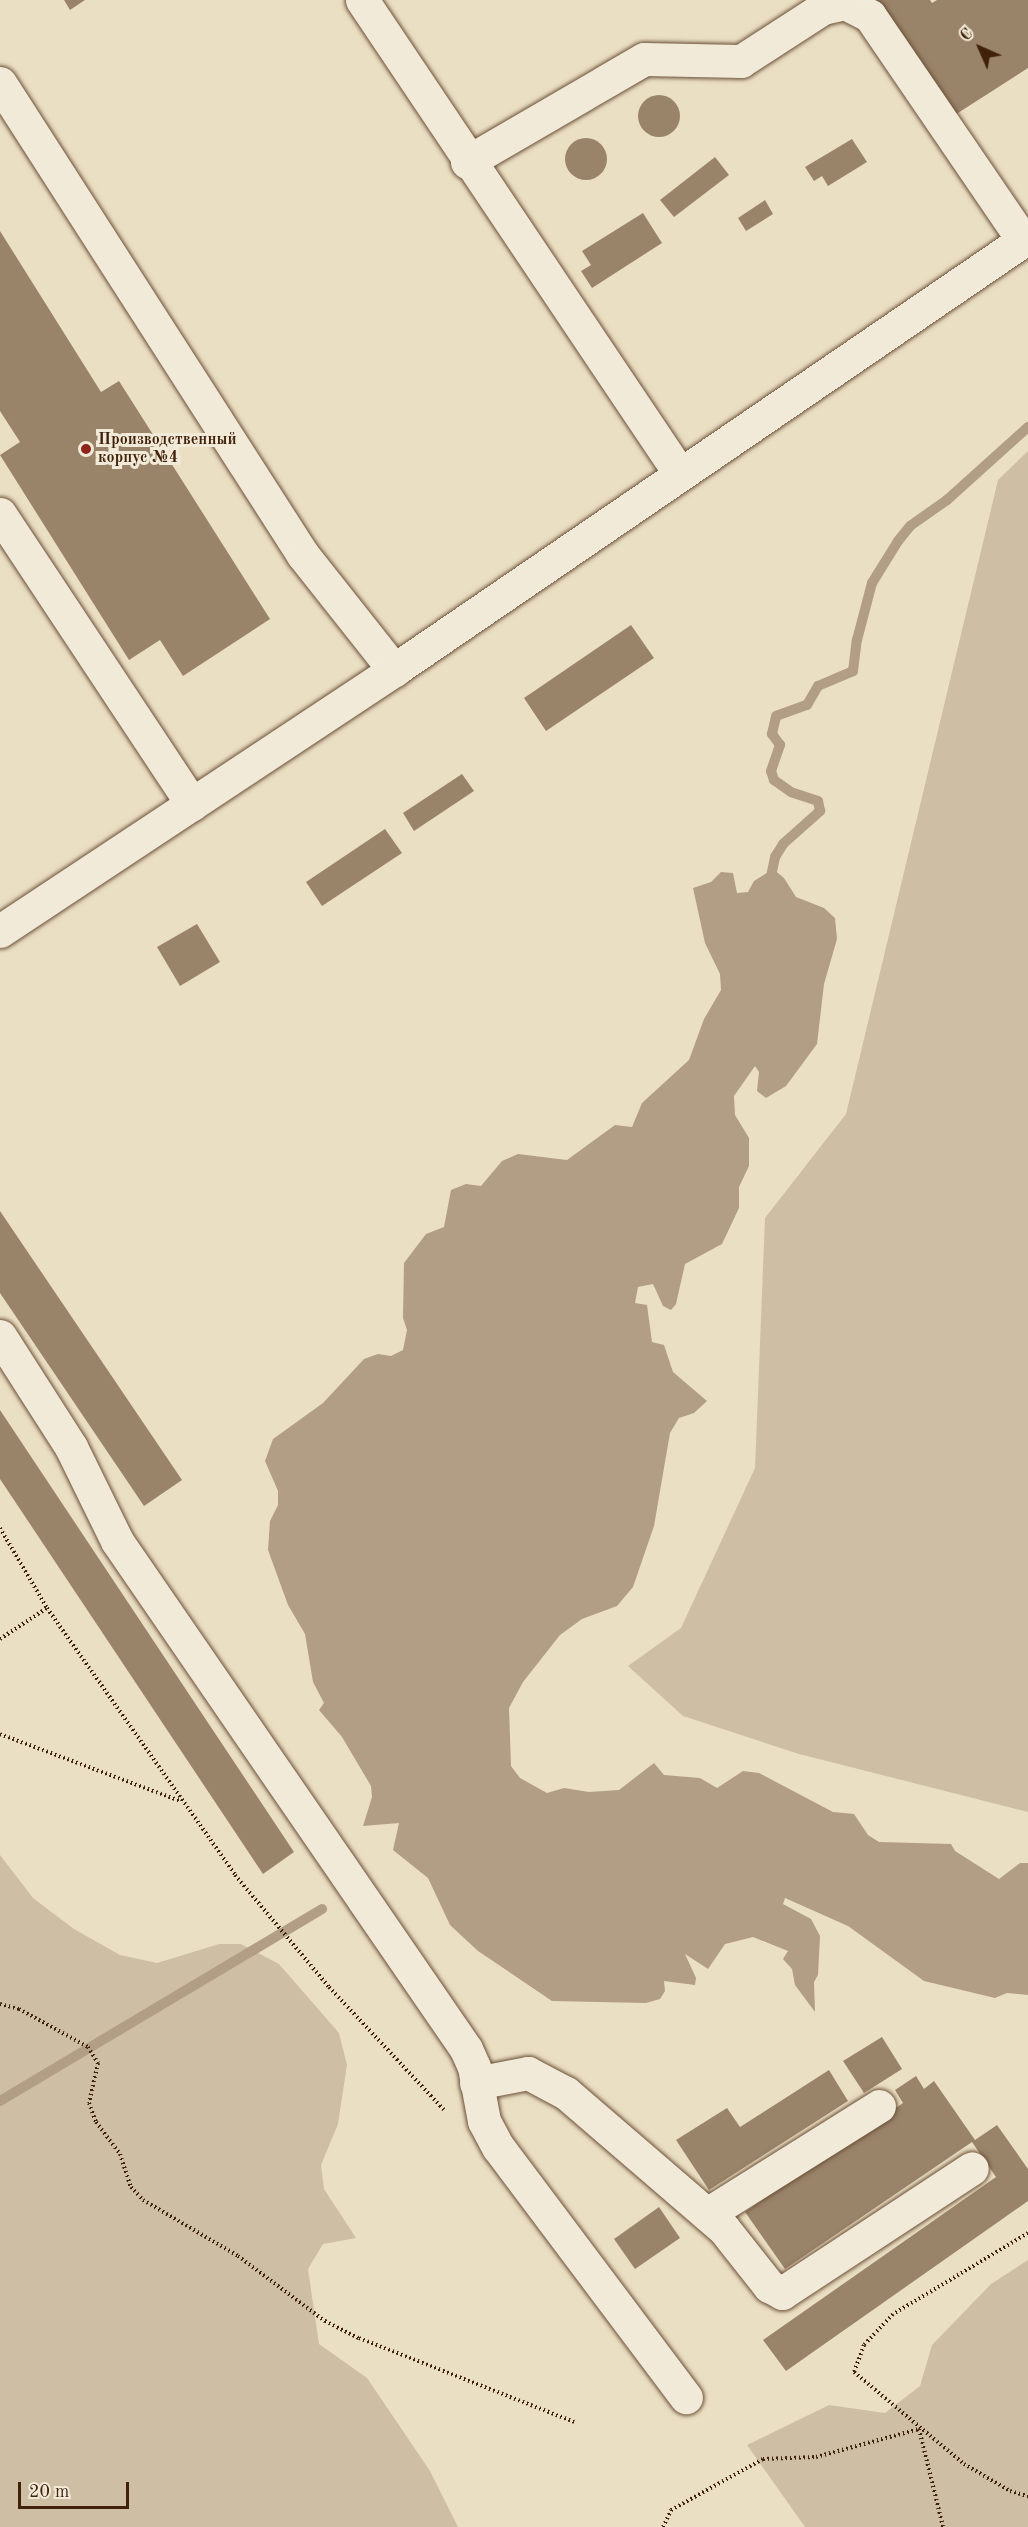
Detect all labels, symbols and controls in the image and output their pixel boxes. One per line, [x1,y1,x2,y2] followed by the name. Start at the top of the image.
[950,18,1010,78] north arrow
[958,26,977,45] text: С
[98,430,237,468] place label: Производственный корпус №4
[79,442,93,456] marker: Производственный корпус №4
[21,2470,132,2508] scale bar
[29,2483,69,2501] text: 20 m

